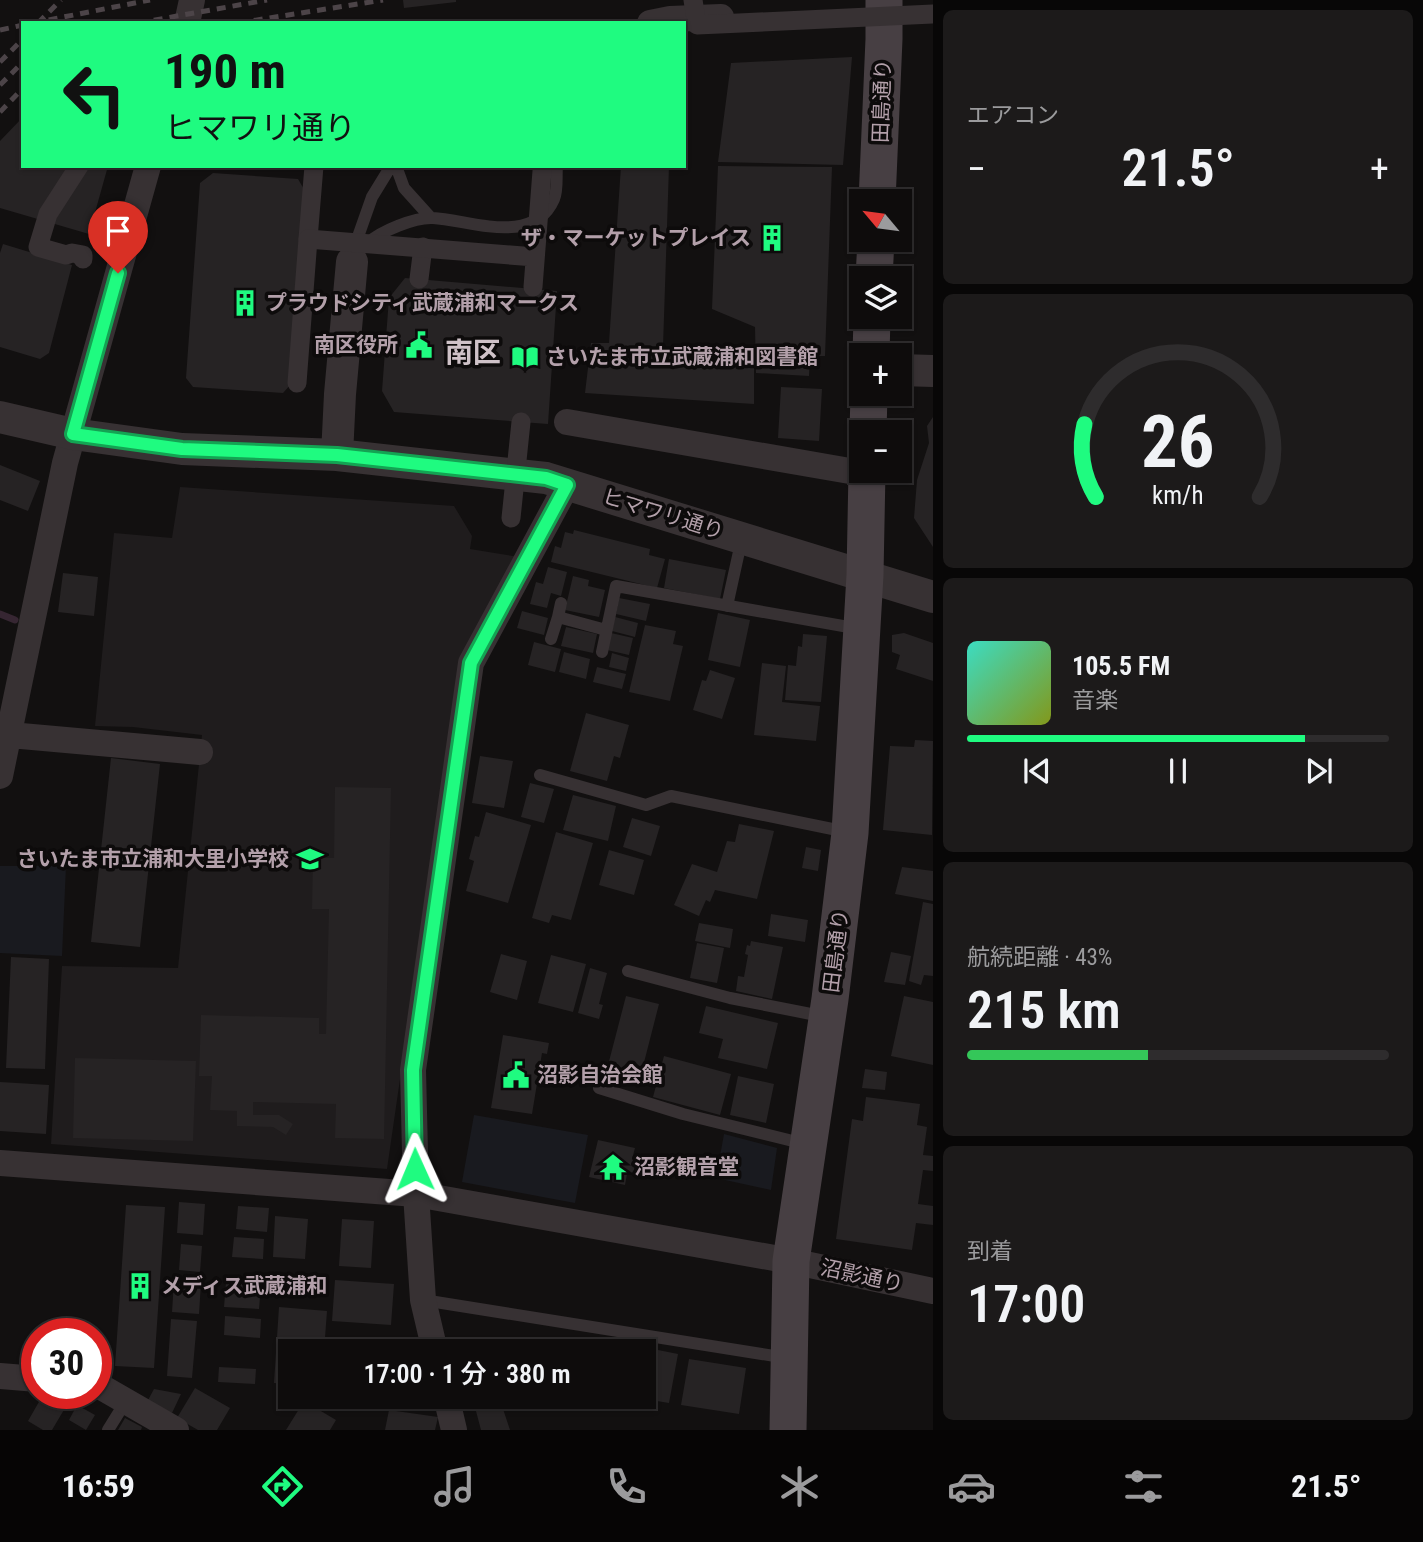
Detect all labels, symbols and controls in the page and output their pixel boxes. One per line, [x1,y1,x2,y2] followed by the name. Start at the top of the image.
[164,43,286,100] text: 190 m
[49,49,140,140] icon: left
[869,59,895,143] street label: 田島通り
[967,102,1059,129] text: エアコン
[164,109,356,147] text: ヒマワリ通り
[1121,138,1235,199] text: 21.5°
[967,147,986,191] text: −
[1370,147,1389,191] text: +
[849,189,912,252] north arrow
[849,189,912,483] map controls
[88,201,148,273] pin
[99,212,137,250] icon: arrive
[757,223,787,253] building icon: ザ・マーケットプレイス
[521,226,751,250] place label: ザ・マーケットプレイス
[849,266,912,329] button: layers
[230,288,260,318] building icon: プラウドシティ武蔵浦和マークス
[266,291,579,315] place label: プラウドシティ武蔵浦和マークス
[404,330,434,360] public building icon: 南区役所
[314,333,398,357] place label: 南区役所
[445,336,501,369] district label: 南区
[510,342,540,372] library icon: さいたま市立武蔵浦和図書館
[849,343,912,406] button: +
[546,345,818,369] place label: さいたま市立武蔵浦和図書館
[1141,399,1215,485] text: 26
[849,420,912,483] button: −
[1152,481,1204,510] text: km/h
[599,484,727,544] street label: ヒマワリ通り
[1072,651,1170,681] text: 105.5 FM
[1072,687,1118,714] text: 音楽
[1018,752,1056,790] icon: previous
[1159,752,1197,790] icon: pause
[1300,752,1338,790] icon: next
[295,844,325,874] school or university icon: さいたま市立浦和大里小学校
[17,847,289,871] place label: さいたま市立浦和大里小学校
[819,908,853,994] street label: 田島通り
[967,944,1112,971] text: 航続距離 · 43%
[967,980,1121,1041] text: 215 km
[501,1060,531,1090] public building icon: 沼影自治会館
[537,1063,663,1087] place label: 沼影自治会館
[378,1132,452,1206] position arrow
[598,1152,628,1182] temple icon: 沼影観音堂
[634,1155,739,1179] place label: 沼影観音堂
[967,1238,1013,1265] text: 到着
[818,1256,906,1296] street label: 沼影通り
[125,1271,155,1301] building icon: メディス武蔵浦和
[161,1274,328,1298] place label: メディス武蔵浦和
[967,1274,1085,1335] text: 17:00
[21,1318,112,1409] speed limit sign: 30
[363,1359,571,1389] text: 17:00 · 1 分 · 380 m
[258,1462,307,1511] icon: directions
[430,1462,479,1511] icon: music
[602,1462,651,1511] icon: phone
[775,1462,824,1511] icon: climate
[947,1462,996,1511] icon: car
[1119,1462,1168,1511] icon: filters
[62,1467,135,1505] text: 16:59
[1291,1467,1361,1505] text: 21.5°

